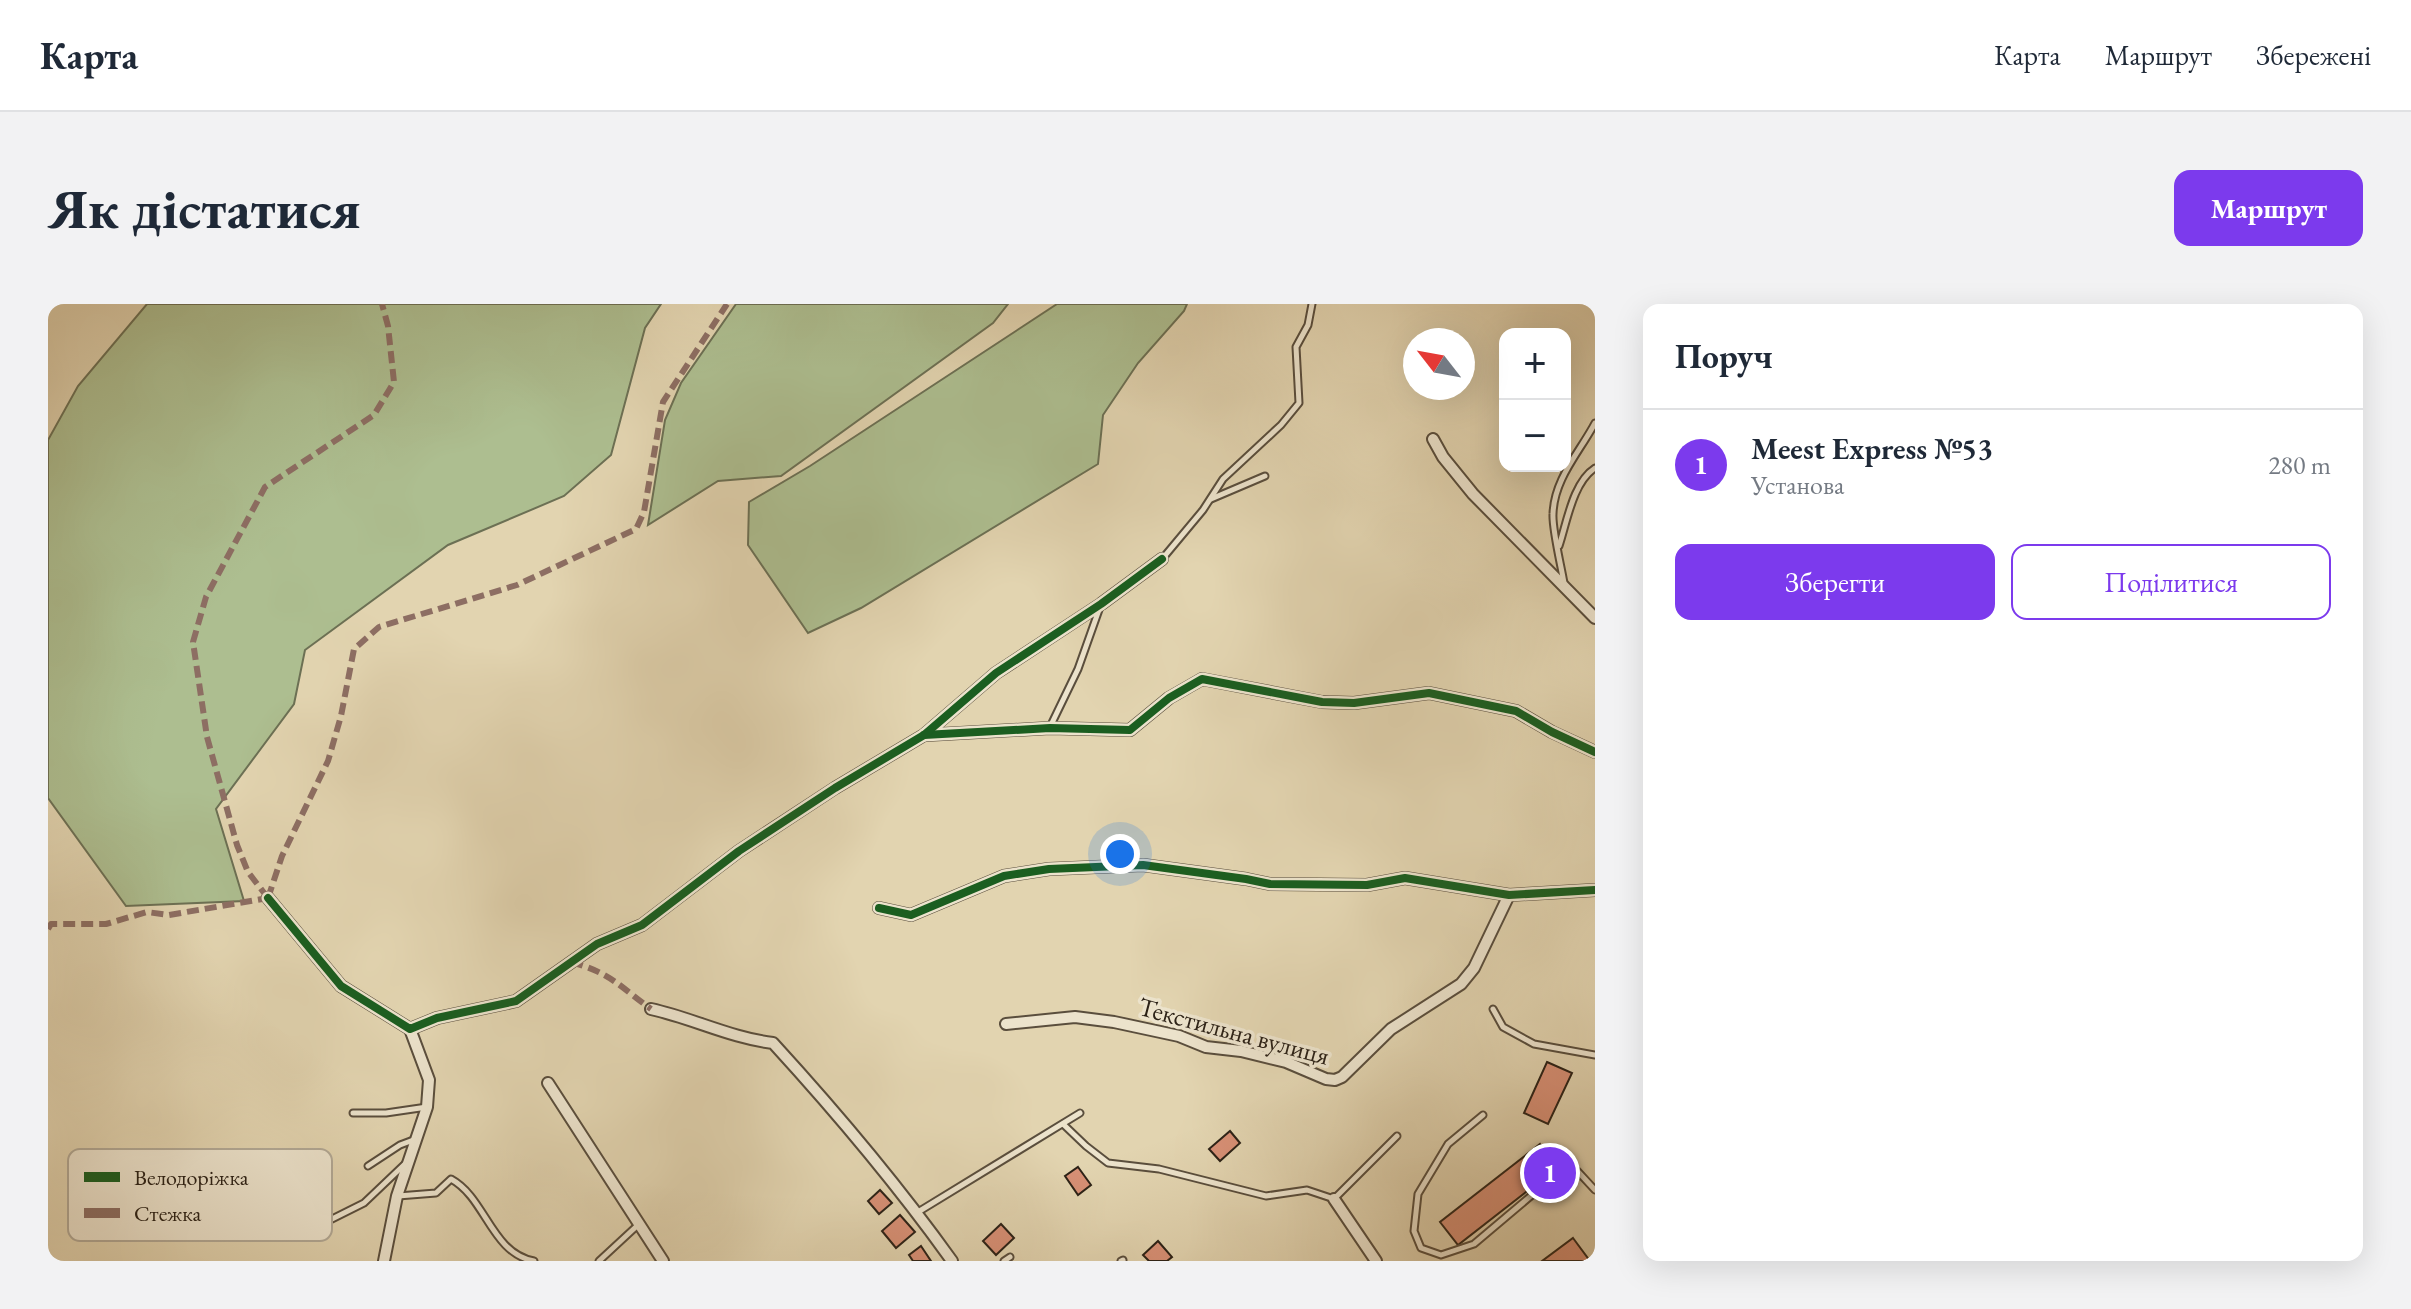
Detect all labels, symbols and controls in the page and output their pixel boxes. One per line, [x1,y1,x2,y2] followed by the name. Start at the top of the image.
[40,31,138,80] text: Карта
[1994,37,2061,73] text: Карта
[2105,37,2212,73] text: Маршрут
[2256,37,2371,73] text: Збережені
[2174,170,2363,246] button: Маршрут
[48,172,361,245] text: Як дістатися
[1403,328,1475,400] north arrow
[1499,328,1571,472] map controls
[1499,328,1571,400] button: +
[1675,334,1773,378] text: Поруч
[1499,400,1571,472] button: −
[1751,429,1993,468] text: Meest Express №53
[1694,448,1708,482] text: 1
[2268,448,2331,482] text: 280 m
[1751,468,1844,502] text: Установа
[1675,544,1995,620] button: Зберегти
[2011,544,2331,620] button: Поділитися
[1100,834,1140,874] your location
[1135,989,1333,1073] street label: Текстильна вулиця
[1524,1143,1576,1203] pin: 1
[68,1149,332,1241] legend
[134,1163,249,1192] text: Велодоріжка
[134,1199,201,1228] text: Стежка

